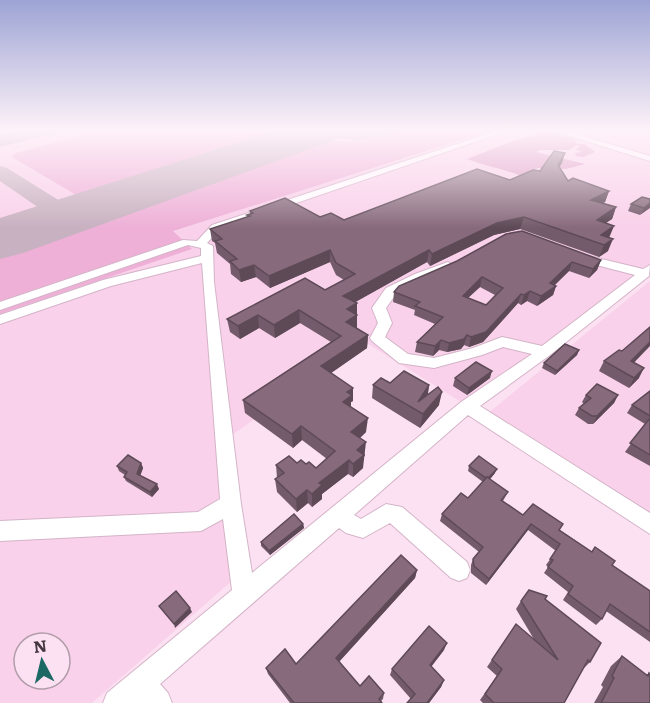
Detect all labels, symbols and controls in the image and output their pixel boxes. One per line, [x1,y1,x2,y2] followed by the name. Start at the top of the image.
[12,631,72,691] north arrow
[32,632,48,658] text: N

